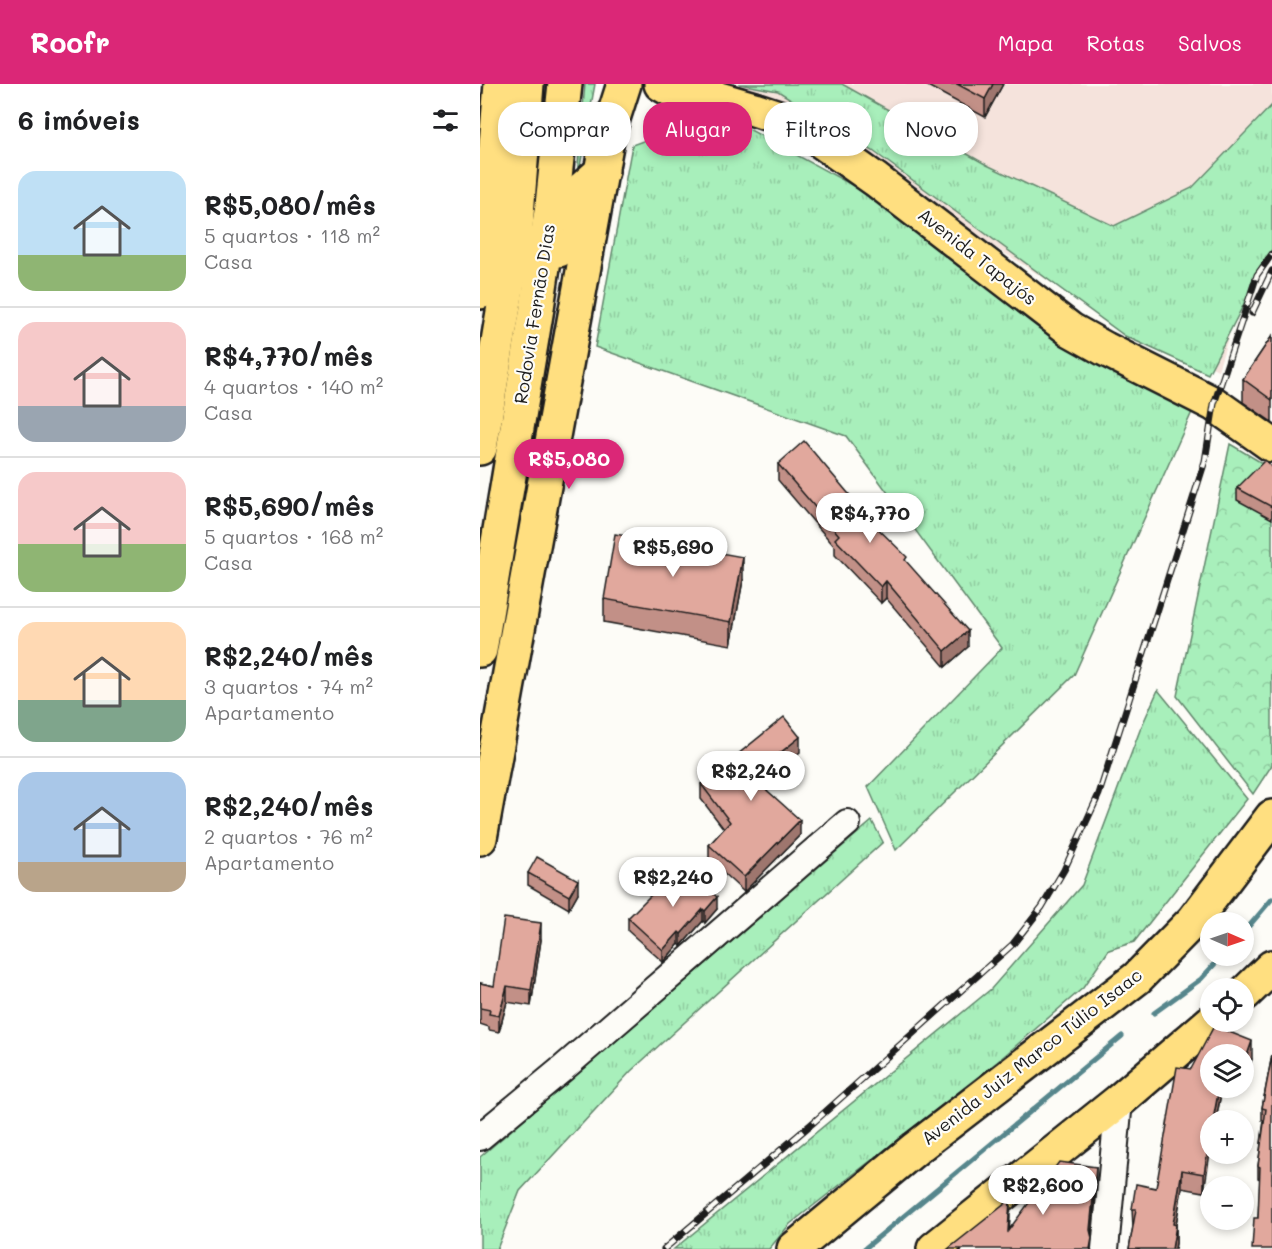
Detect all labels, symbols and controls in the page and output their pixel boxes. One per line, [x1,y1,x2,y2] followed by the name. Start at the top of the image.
[30,24,110,60] text: Roofr
[998,29,1054,56] text: Mapa
[1087,29,1145,56] text: Rotas
[1178,29,1242,56] text: Salvos
[498,102,631,156] chip: Comprar
[643,102,752,156] chip: Alugar
[764,102,872,156] chip: Filtros
[884,102,978,156] chip: Novo
[18,103,140,137] text: 6 imóveis
[429,104,462,137] icon: filters
[204,188,376,222] text: R$5,080/mês
[66,195,138,267] icon: home
[913,202,1042,310] street label: Avenida Tapajós
[204,222,380,248] text: 5 quartos · 118 m²
[508,222,560,406] street label: Rodovia Fernão Dias
[204,248,253,274] text: Casa
[204,339,373,373] text: R$4,770/mês
[66,346,138,418] icon: home
[204,373,383,399] text: 4 quartos · 140 m²
[204,399,253,425] text: Casa
[514,439,624,490] pin: R$5,080
[528,445,610,471] text: R$5,080
[204,489,374,523] text: R$5,690/mês
[815,493,925,544] pin: R$4,770
[66,496,138,568] icon: home
[830,499,910,525] text: R$4,770
[204,523,383,549] text: 5 quartos · 168 m²
[618,527,728,578] pin: R$5,690
[633,533,714,559] text: R$5,690
[204,549,253,575] text: Casa
[204,639,373,673] text: R$2,240/mês
[66,646,138,718] icon: home
[204,673,373,699] text: 3 quartos · 74 m²
[204,699,334,725] text: Apartamento
[696,751,806,802] pin: R$2,240
[711,757,791,783] text: R$2,240
[204,789,373,823] text: R$2,240/mês
[66,796,138,868] icon: home
[204,823,373,849] text: 2 quartos · 76 m²
[204,849,334,875] text: Apartamento
[618,857,728,908] pin: R$2,240
[633,863,713,889] text: R$2,240
[1200,912,1254,966] north arrow
[1200,912,1254,1230] map controls
[916,962,1147,1150] street label: Avenida Juiz Marco Túlio Isaac
[1200,978,1254,1032] button: locate
[1200,1044,1254,1098] button: layers
[1200,1110,1254,1164] button: +
[988,1165,1098,1216] pin: R$2,600
[1002,1171,1084,1197] text: R$2,600
[1200,1176,1254,1230] button: −

